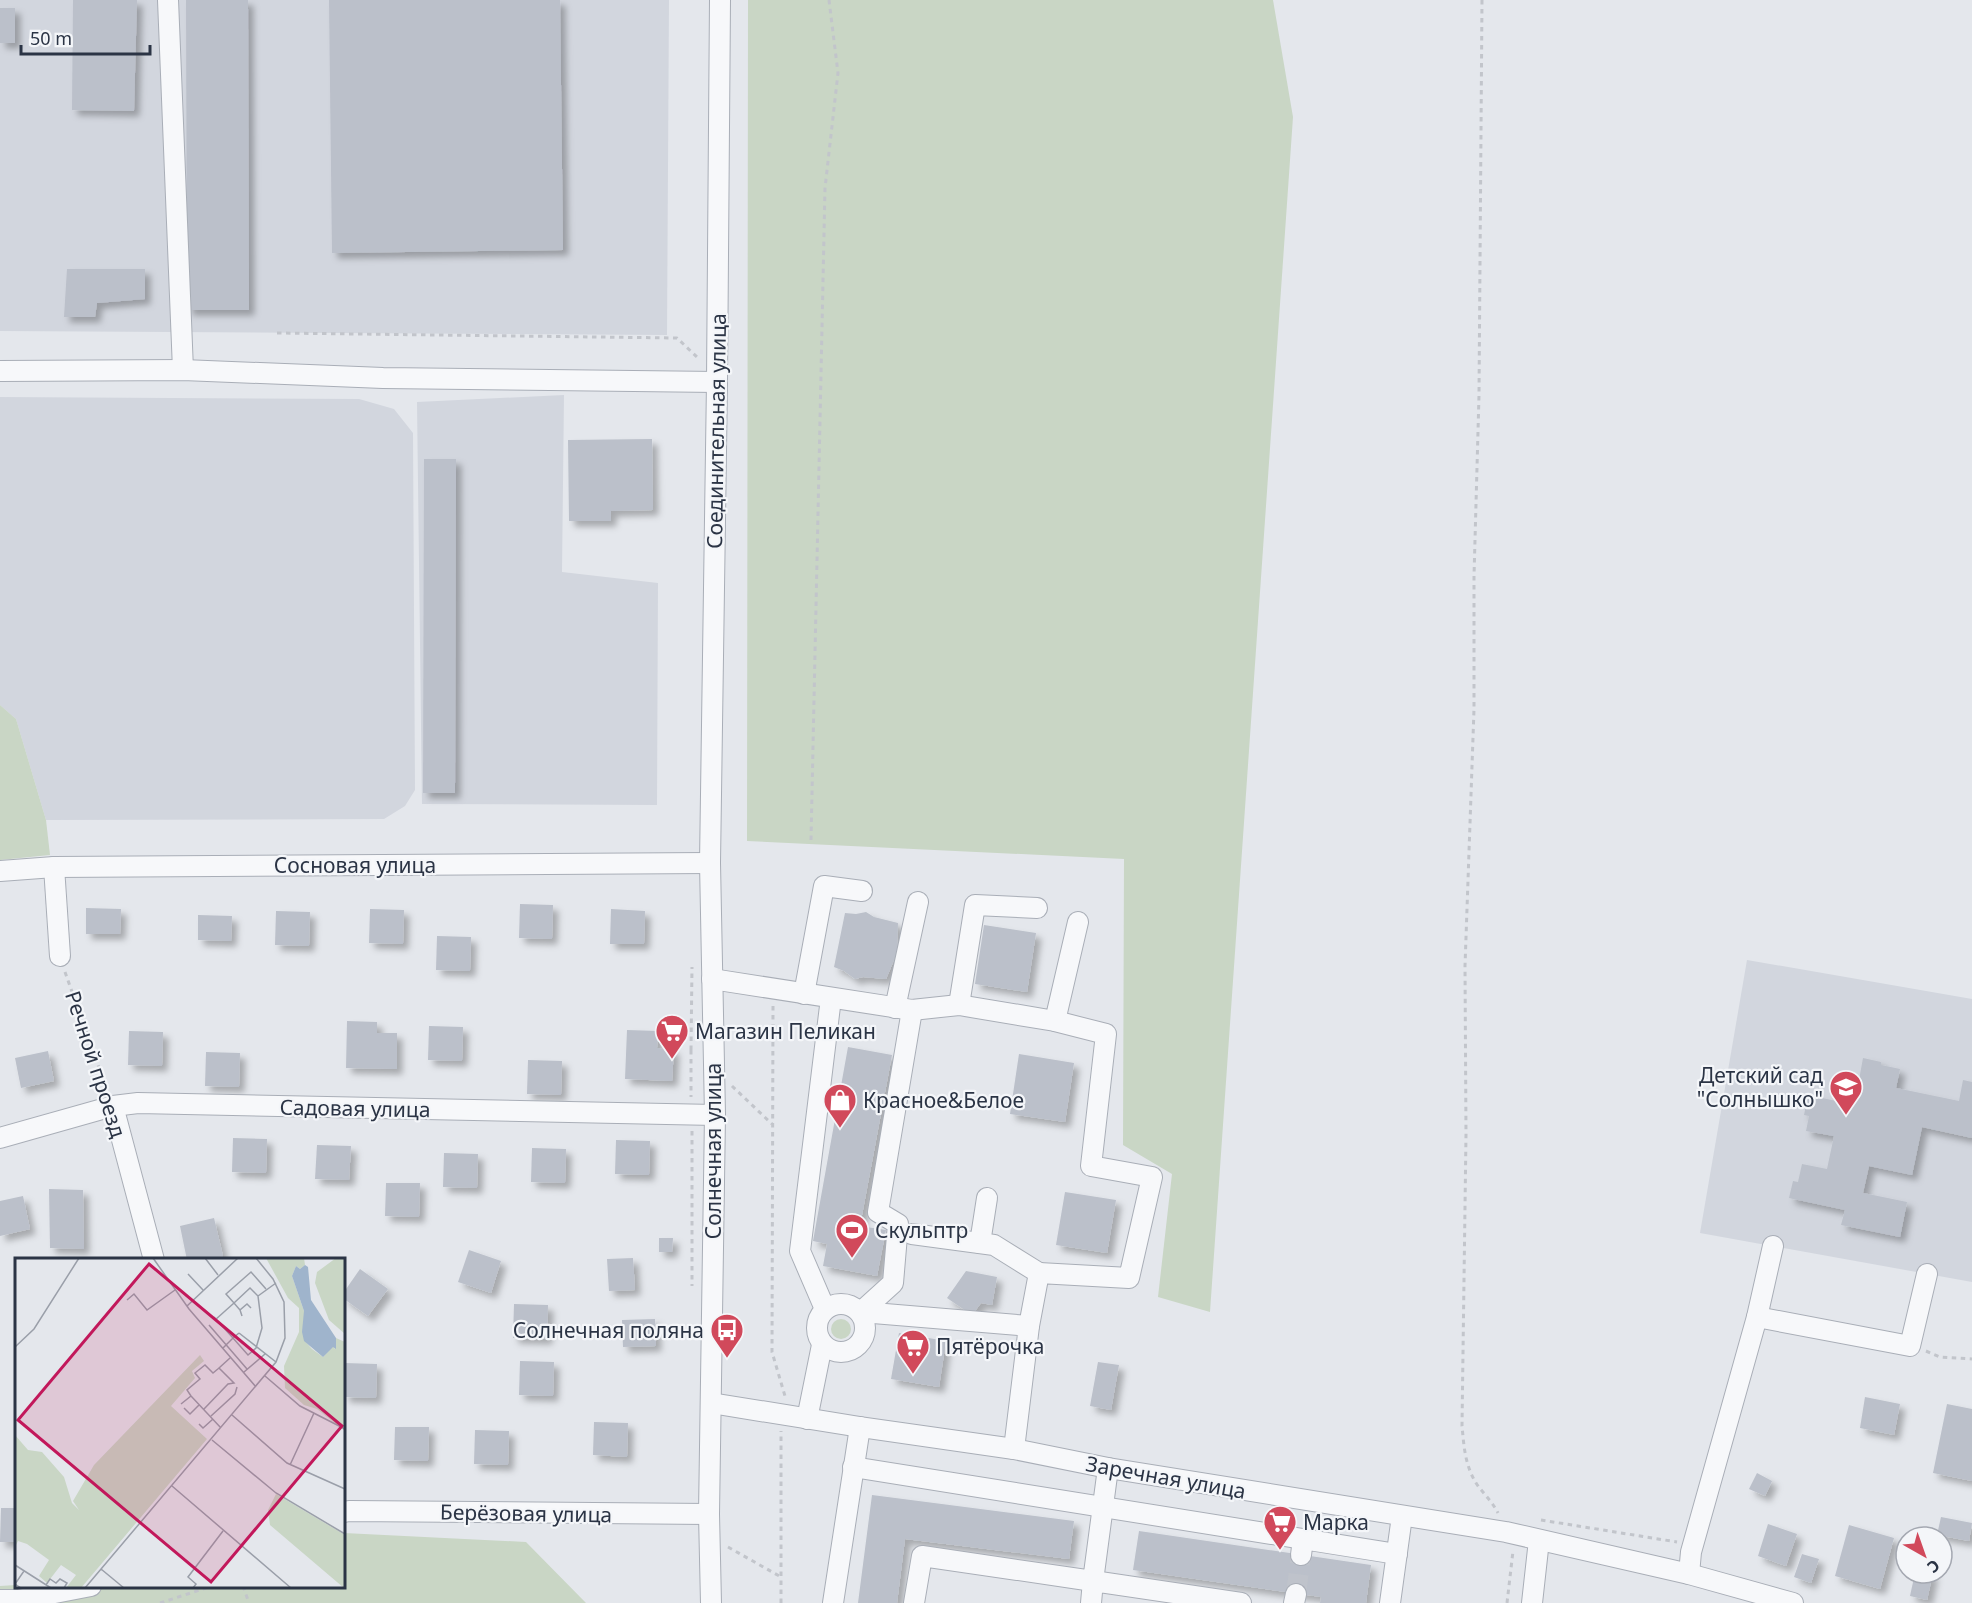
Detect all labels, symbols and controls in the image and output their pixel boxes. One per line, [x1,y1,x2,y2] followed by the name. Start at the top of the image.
[21,18,150,56] scale bar
[30,26,72,50] text: 50 m
[700,313,732,549] street label: Соединительная улица
[274,851,436,879] street label: Сосновая улица
[59,987,133,1141] street label: Речной проезд
[654,1013,690,1060] supermarket icon: Магазин Пеликан
[695,1017,876,1045] place label: Магазин Пеликан
[1697,1061,1823,1113] place label: Детский сад "Солнышко"
[699,1063,727,1239] street label: Солнечная улица
[1828,1069,1864,1116] school or university icon: Детский сад "Солнышко"
[822,1082,858,1129] shop icon: Красное&Белое
[863,1086,1024,1114] place label: Красное&Белое
[279,1093,431,1123] street label: Садовая улица
[834,1212,870,1259] sports icon: Скульптр
[875,1216,968,1244] place label: Скульптр
[15,1258,345,1588] inset map
[709,1312,745,1359] bus stop icon: Солнечная поляна
[513,1316,704,1344] place label: Солнечная поляна
[895,1328,931,1375] supermarket icon: Пятёрочка
[936,1332,1044,1360] place label: Пятёрочка
[1084,1449,1248,1505] street label: Заречная улица
[440,1497,612,1529] street label: Берёзовая улица
[1262,1504,1298,1551] supermarket icon: Марка
[1303,1508,1369,1536] place label: Марка
[1894,1525,1954,1585] north arrow
[1923,1555,1945,1578] text: С

